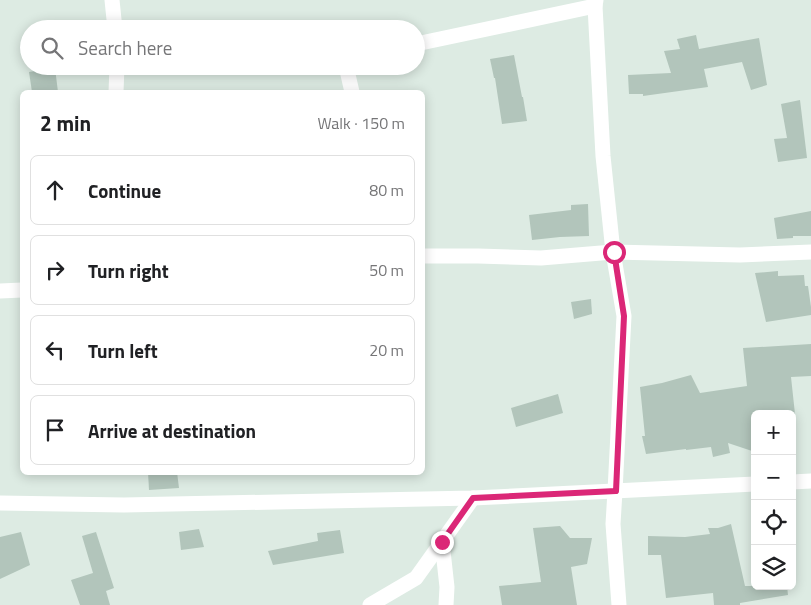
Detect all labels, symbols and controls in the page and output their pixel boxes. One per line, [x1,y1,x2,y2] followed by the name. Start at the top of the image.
[20,20,425,75] search box
[78,33,172,62] text: Search here
[38,34,66,62] icon: search
[40,107,91,139] text: 2 min
[317,111,405,135] text: Walk · 150 m
[41,176,69,204] icon: ahead
[88,176,161,205] text: Continue
[369,178,404,202] text: 80 m
[603,241,626,264] route start
[41,256,69,284] icon: right
[88,256,169,285] text: Turn right
[369,258,404,282] text: 50 m
[41,336,69,364] icon: left
[88,336,158,365] text: Turn left
[369,338,404,362] text: 20 m
[751,410,796,590] map controls
[751,410,796,455] button: +
[41,416,69,444] icon: arrive
[88,416,256,445] text: Arrive at destination
[751,455,796,500] button: −
[751,500,796,545] button: locate
[431,531,454,554] route end
[751,545,796,590] button: layers

